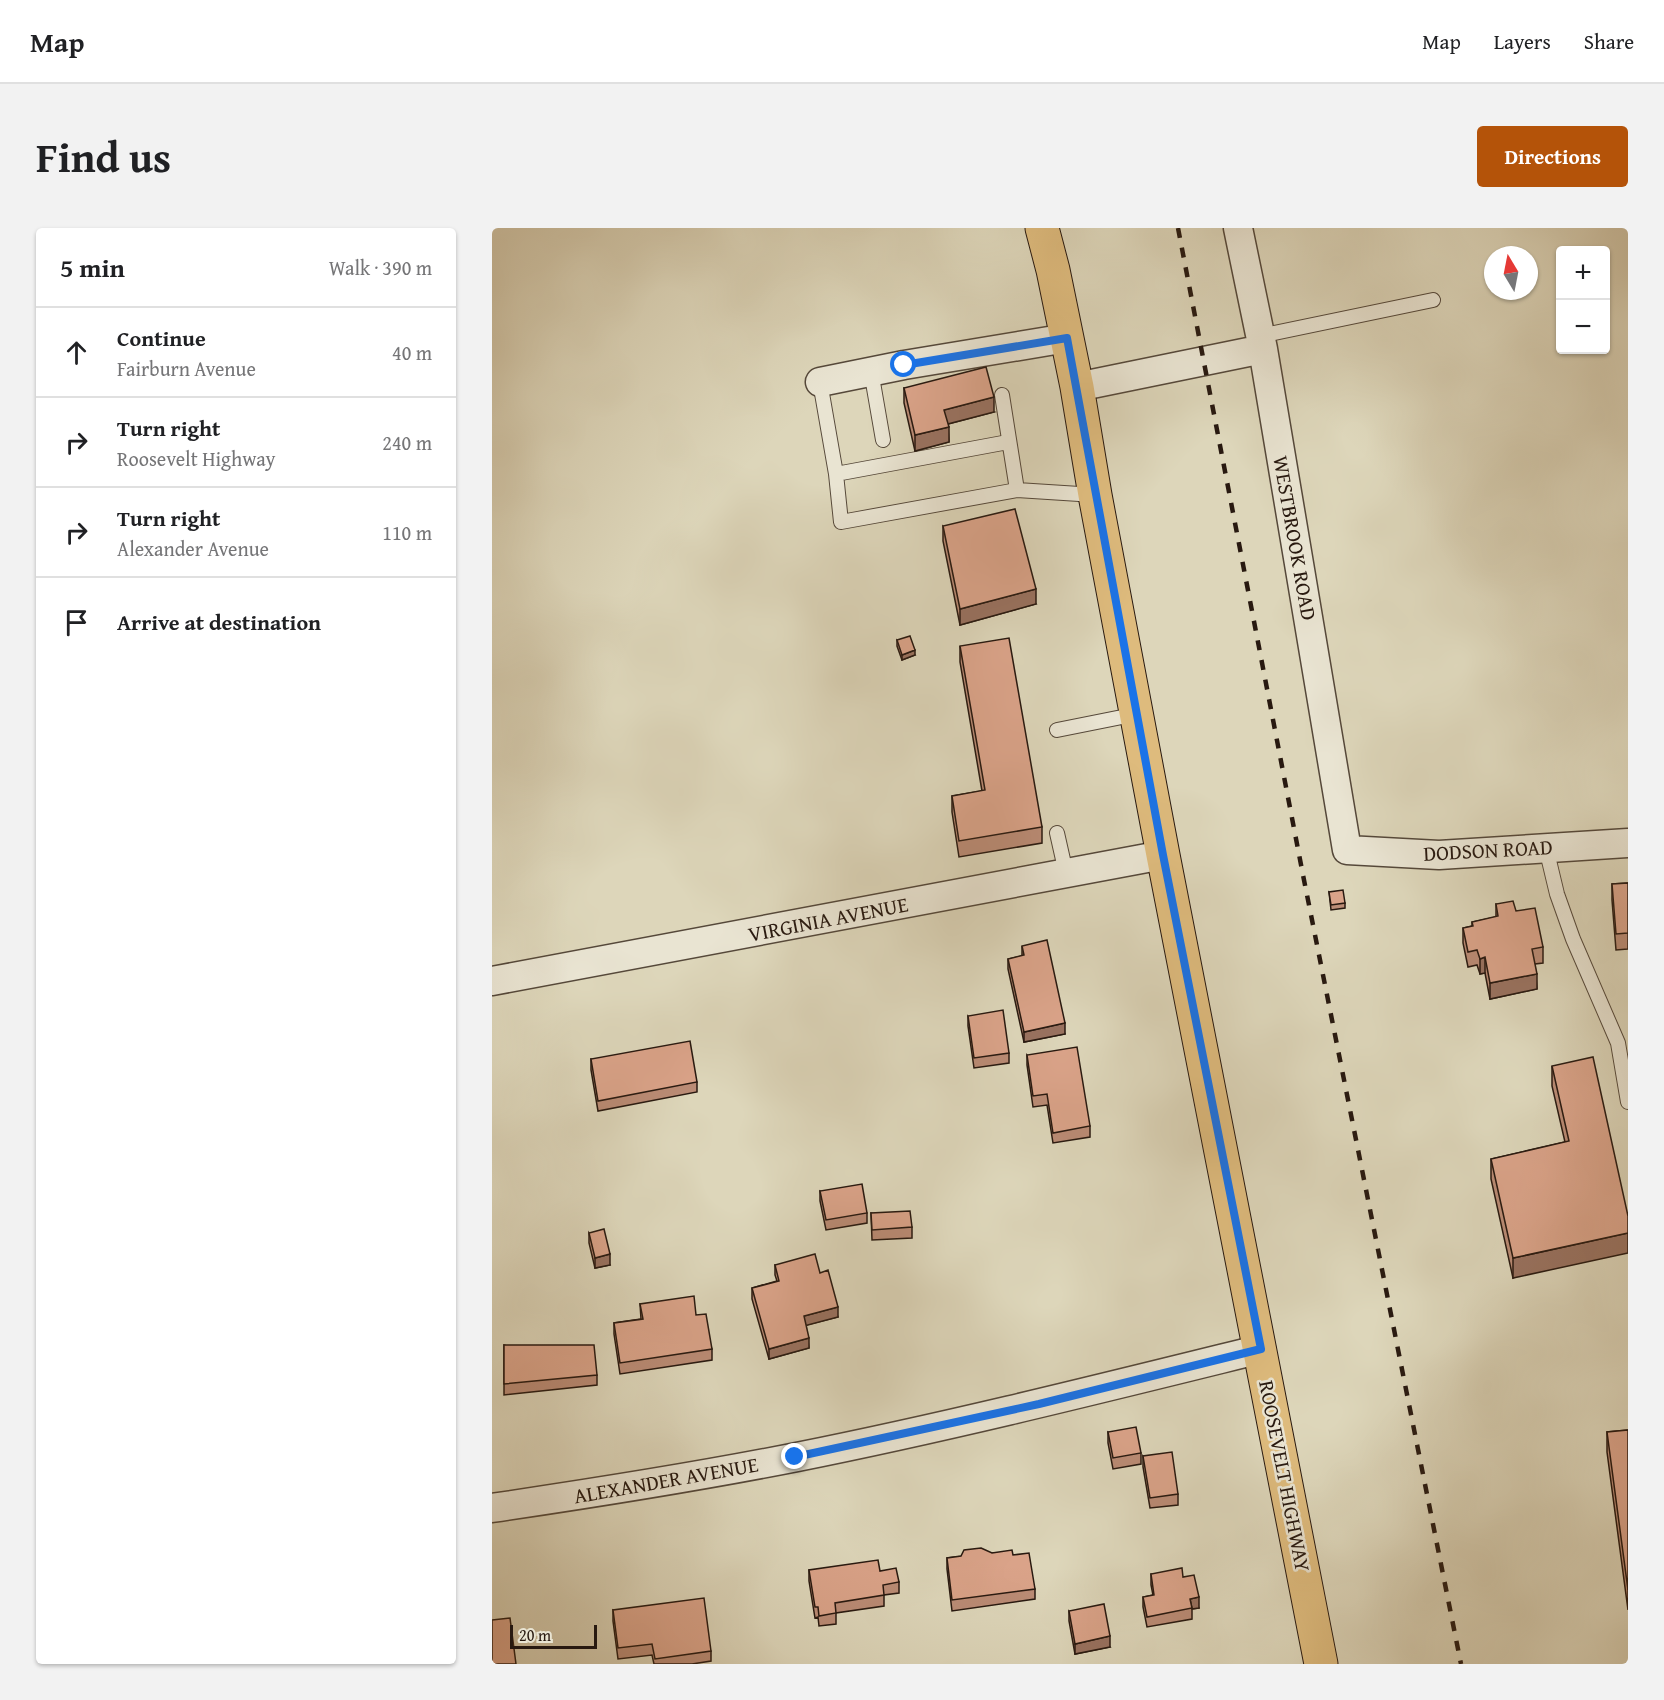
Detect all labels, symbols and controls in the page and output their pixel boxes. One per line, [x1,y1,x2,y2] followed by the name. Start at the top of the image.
[30,21,84,62] text: Map
[1422,26,1461,57] text: Map
[1494,26,1551,57] text: Layers
[1584,26,1634,57] text: Share
[36,126,171,187] text: Find us
[1477,126,1628,187] button: Directions
[1484,246,1538,300] north arrow
[1556,246,1610,354] map controls
[1556,246,1610,300] button: +
[60,248,125,287] text: 5 min
[329,253,432,282] text: Walk · 390 m
[1556,300,1610,354] button: −
[117,322,206,354] text: Continue
[60,336,93,369] icon: ahead
[392,338,432,367] text: 40 m
[890,351,916,377] route start
[117,354,256,383] text: Fairburn Avenue
[117,412,220,444] text: Turn right
[60,426,93,459] icon: right
[382,428,432,457] text: 240 m
[117,444,276,473] text: Roosevelt Highway
[1265,453,1325,623] street label: WESTBROOK ROAD
[117,502,220,534] text: Turn right
[60,516,93,549] icon: right
[382,518,432,547] text: 110 m
[117,534,269,563] text: Alexander Avenue
[60,606,93,639] icon: arrive
[117,606,321,638] text: Arrive at destination
[1423,831,1553,869] street label: DODSON ROAD
[745,888,911,950] street label: VIRGINIA AVENUE
[1251,1378,1319,1575] street label: ROOSEVELT HIGHWAY
[781,1443,807,1469] route end
[571,1448,761,1511] street label: ALEXANDER AVENUE
[510,1622,597,1650] scale bar
[519,1623,551,1647] text: 20 m

